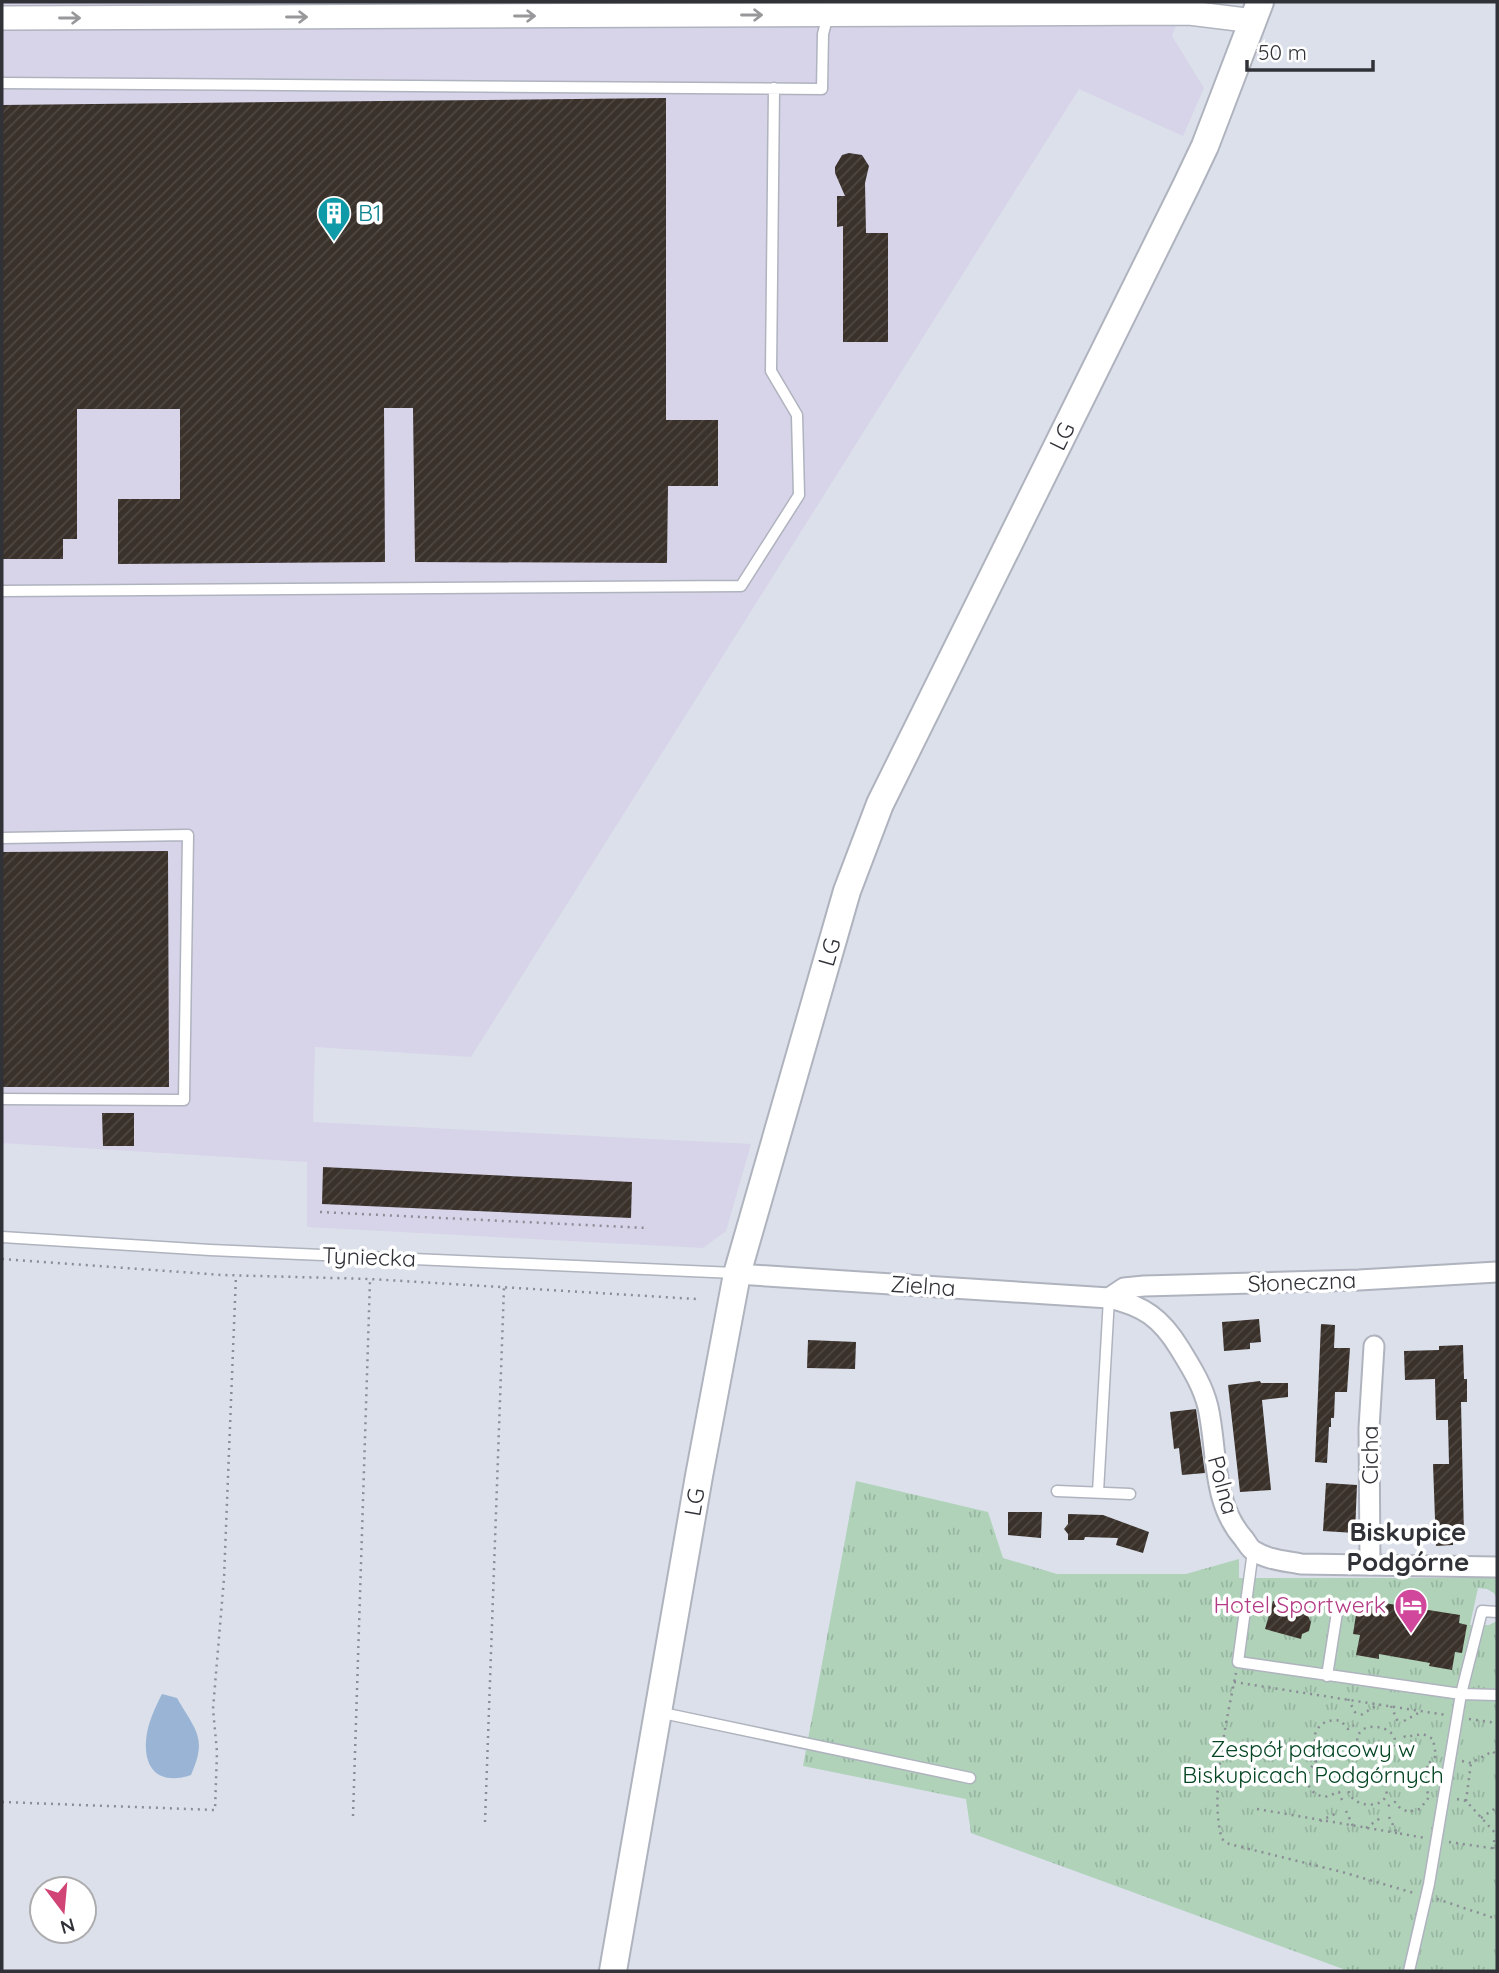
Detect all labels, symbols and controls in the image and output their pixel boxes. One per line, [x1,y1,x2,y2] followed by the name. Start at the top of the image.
[741,8,764,22] one-way arrow
[513,9,536,23] one-way arrow
[286,10,309,24] one-way arrow
[58,11,81,25] one-way arrow
[1247,28,1373,72] scale bar
[1258,39,1307,65] text: 50 m
[315,194,353,243] building icon: B1
[358,198,381,227] place label: B1
[1042,417,1081,455] street label: LG
[811,934,847,969] street label: LG
[321,1240,417,1273] street label: Tyniecka
[1247,1265,1357,1298] street label: Słoneczna
[889,1269,957,1302] street label: Zielna
[1355,1426,1384,1484] street label: Cicha
[1202,1452,1245,1518] street label: Polna
[677,1486,711,1518] street label: LG
[1347,1515,1469,1578] district label: Biskupice Podgórne
[1392,1586,1430,1635] hotel icon: Hotel Sportwerk
[1214,1590,1386,1619] place label: Hotel Sportwerk
[1182,1734,1444,1789] park label: Zespół pałacowy w Biskupicach Podgórnych
[28,1875,98,1945] north arrow
[58,1913,78,1940] text: N

